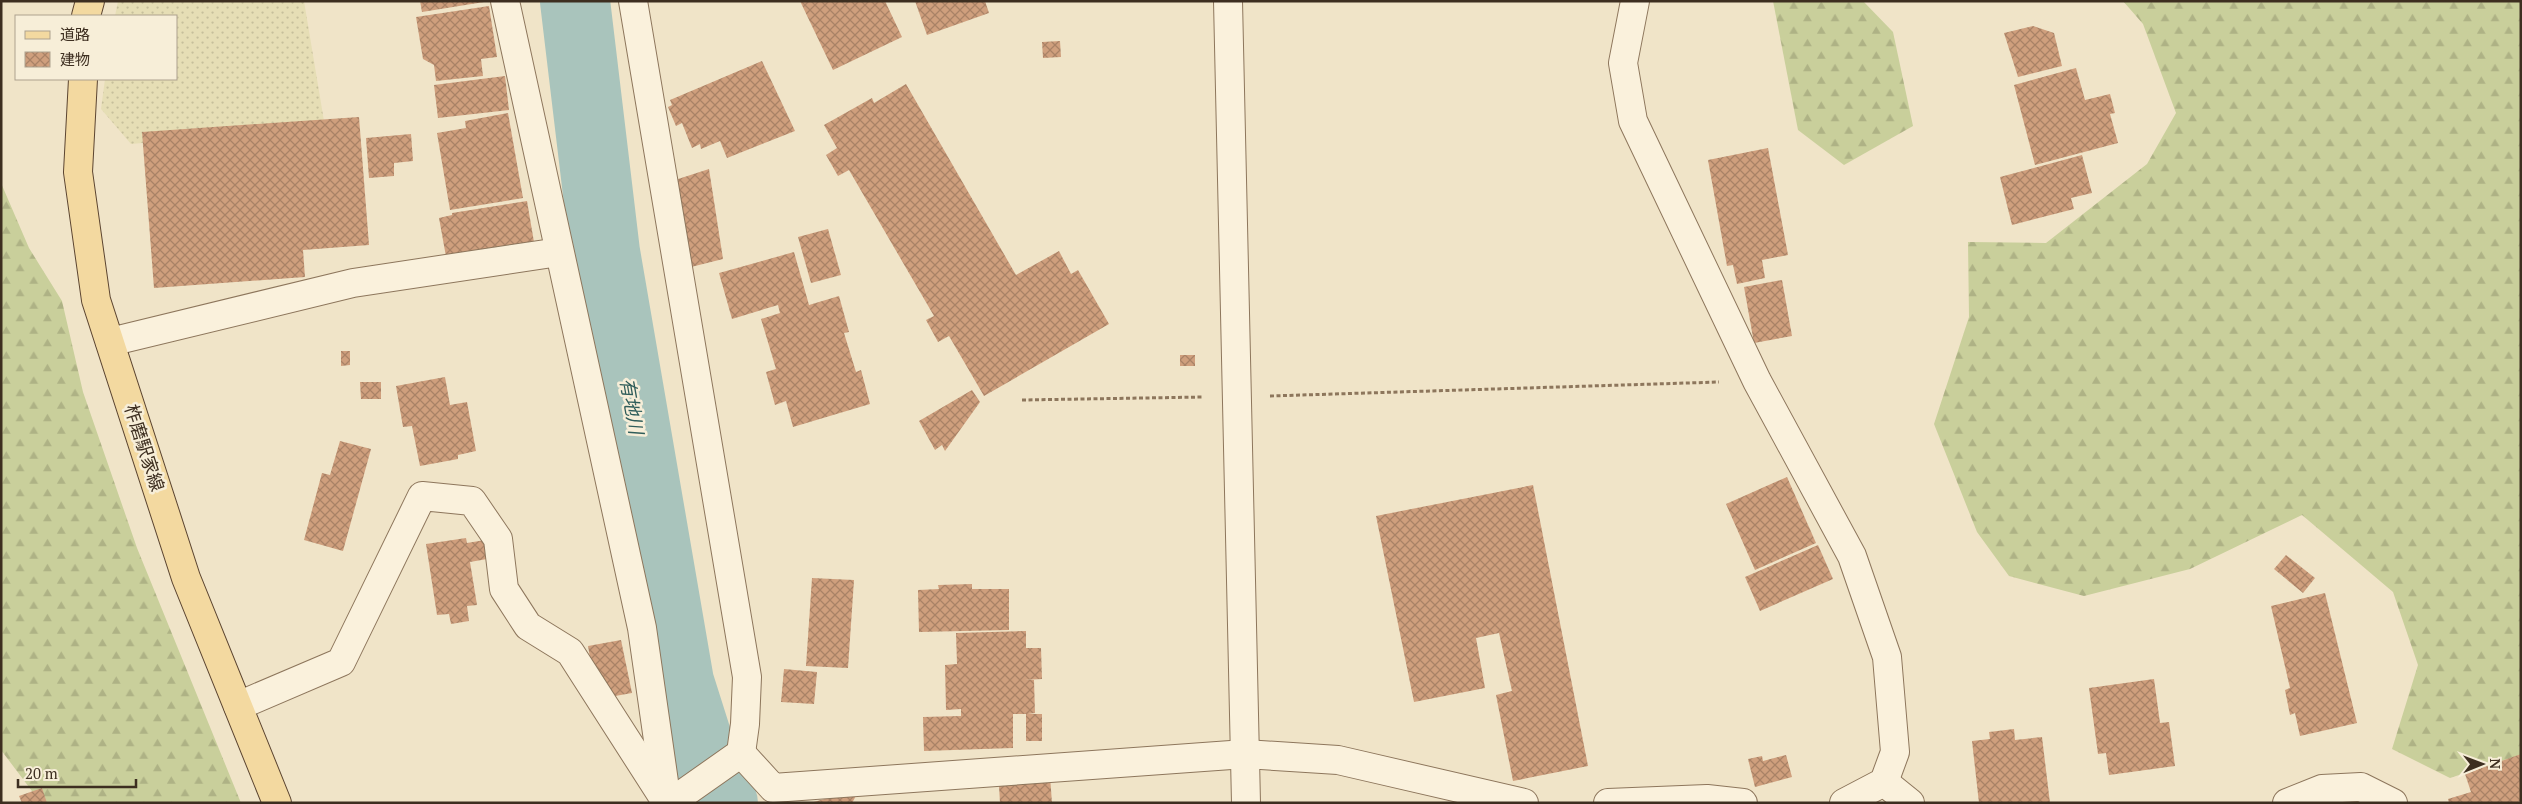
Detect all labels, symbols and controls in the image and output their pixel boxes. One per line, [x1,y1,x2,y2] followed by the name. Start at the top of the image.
[15,15,178,80] legend
[60,24,90,44] text: 道路
[60,49,90,69] text: 建物
[615,376,650,438] water label: 有地川
[120,401,170,494] street label: 柞磨駅家線
[2457,739,2507,789] north arrow
[18,756,135,788] scale bar
[2486,758,2505,770] text: N
[25,763,58,783] text: 20 m

